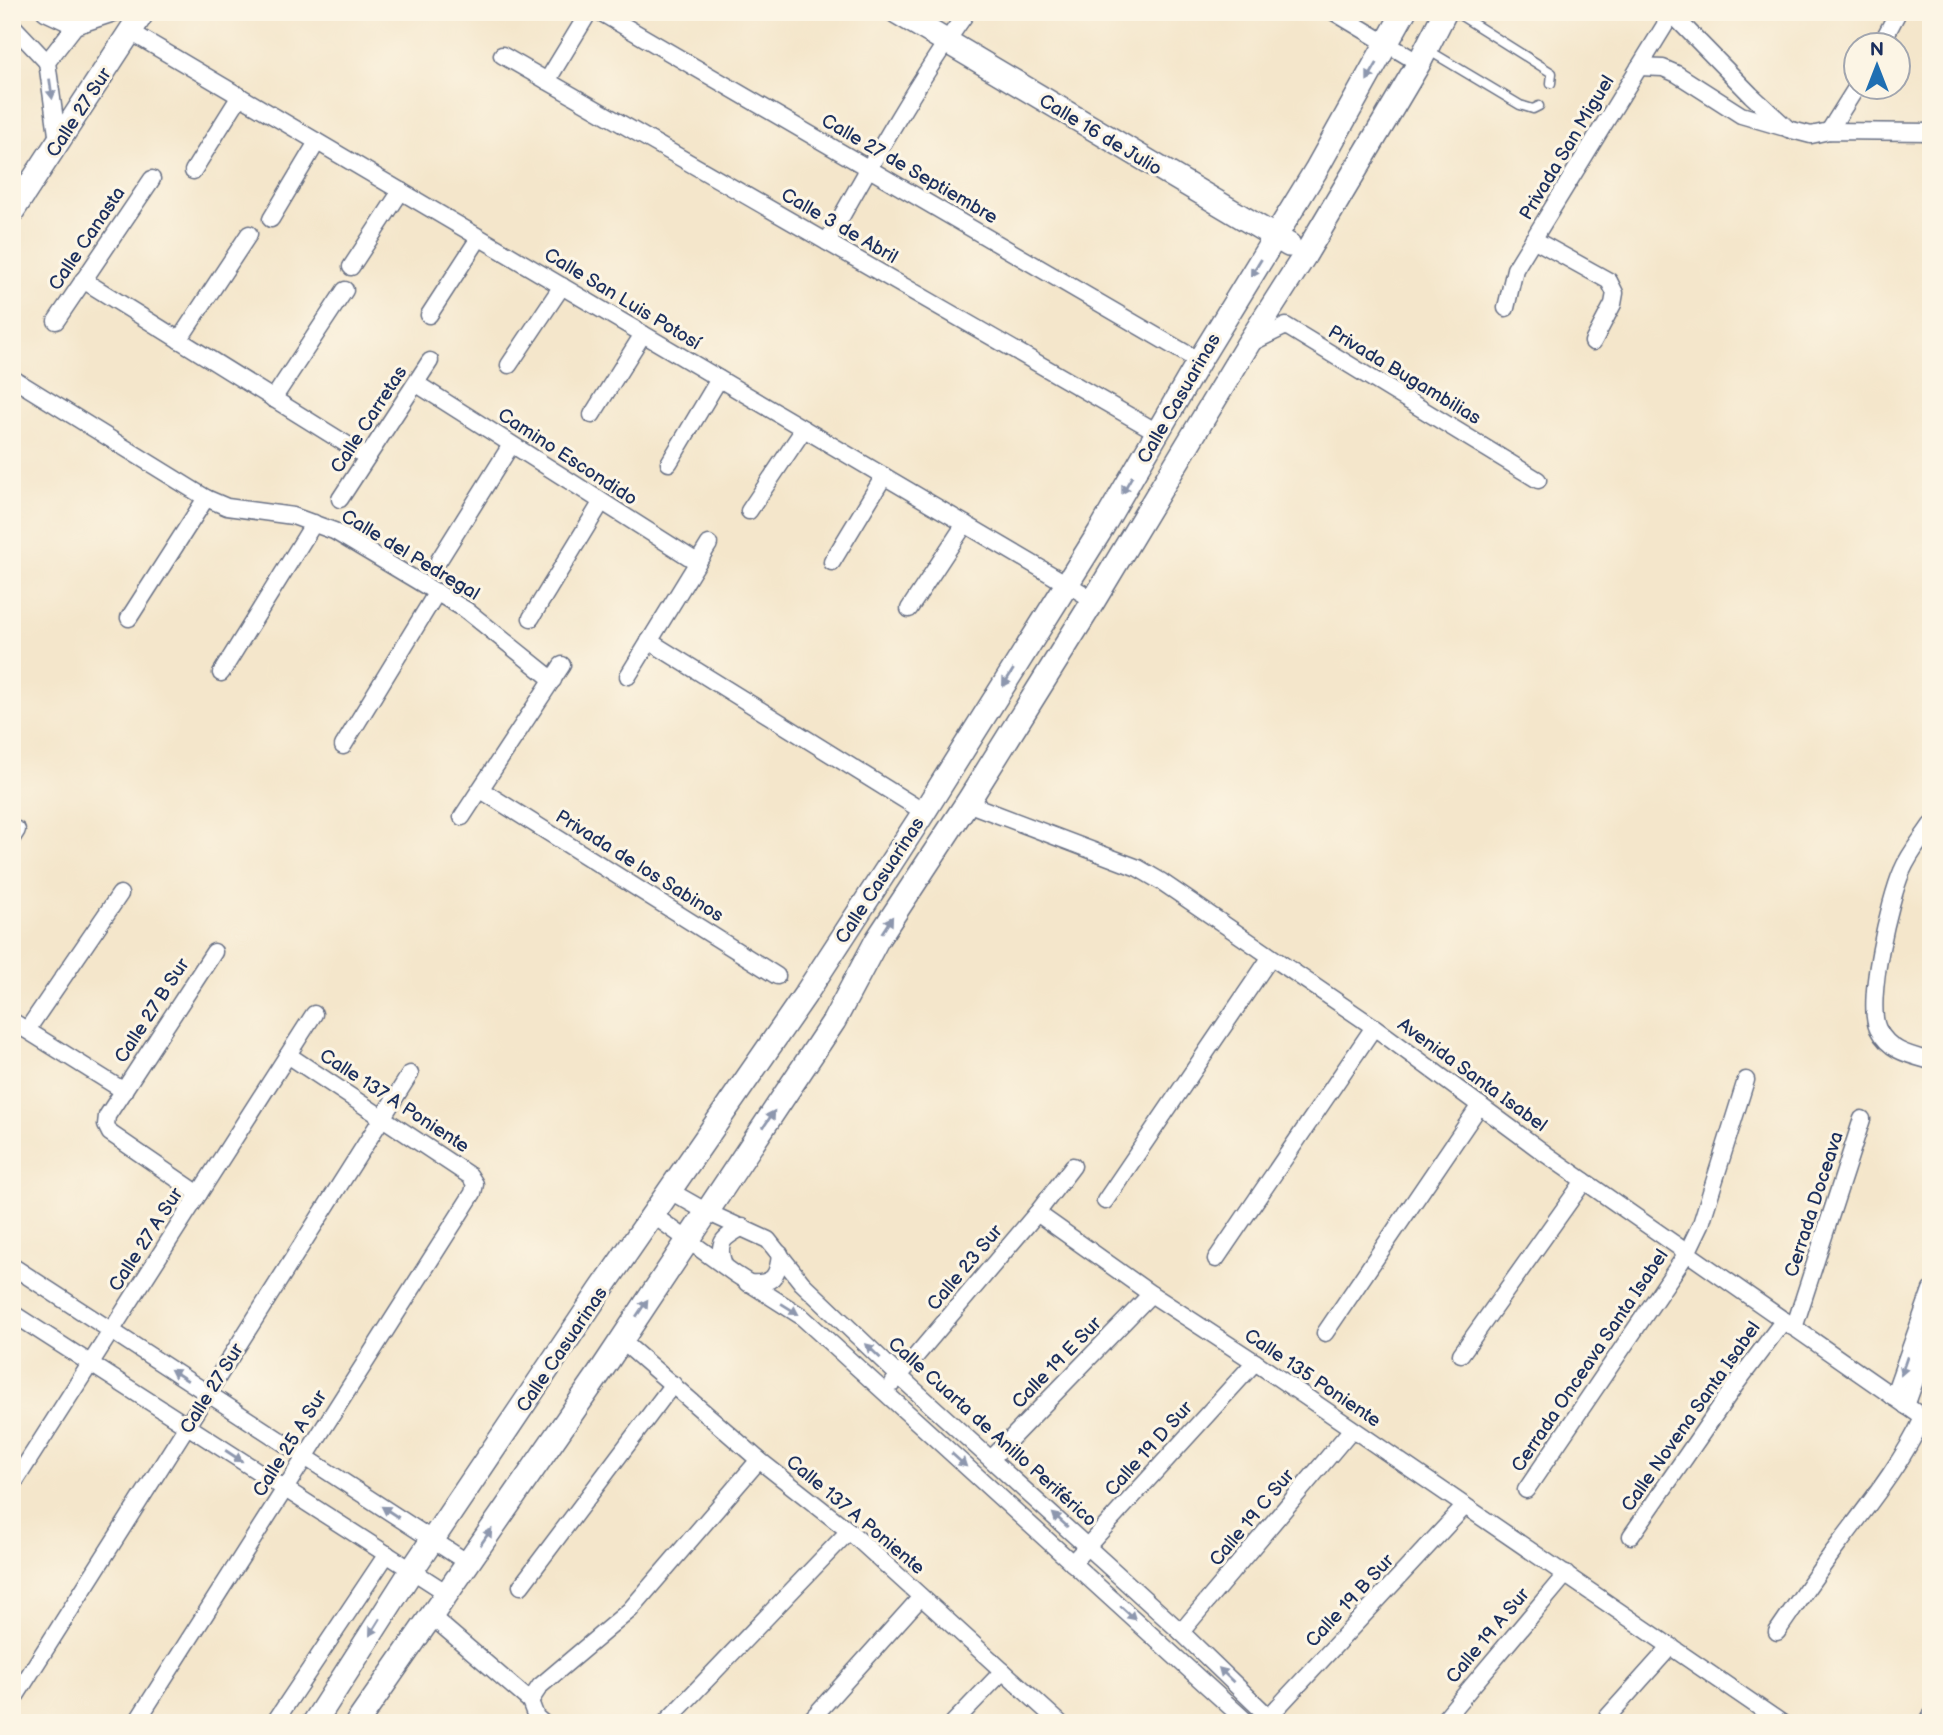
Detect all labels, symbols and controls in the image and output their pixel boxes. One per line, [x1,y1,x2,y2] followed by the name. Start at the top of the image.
[1842,32,1912,102] north arrow
[1870,39,1884,62] text: N
[42,63,117,162] street label: Calle 27 Sur
[1366,63,1378,82] one-way arrow
[1515,71,1620,224] street label: Privada San Miguel
[46,78,57,100] one-way arrow
[1035,90,1166,181] street label: Calle 16 de Julio
[817,109,1002,229] street label: Calle 27 de Septiembre
[44,183,130,295] street label: Calle Canasta
[777,184,902,269] street label: Calle 3 de Abril
[540,243,705,355] street label: Calle San Luis Potosí
[1250,258,1263,278] one-way arrow
[1324,321,1485,430] street label: Privada Bugambilias
[1133,330,1226,468] street label: Calle Casuarinas
[326,362,412,478] street label: Calle Carretas
[493,404,641,511] street label: Camino Escondido
[1121,475,1133,494] one-way arrow
[337,505,484,606] street label: Calle del Pedregal
[1001,668,1014,688] one-way arrow
[551,805,727,927] street label: Privada de los Sabinos
[831,813,930,948] street label: Calle Casuarinas
[880,915,893,935] one-way arrow
[110,953,195,1067] street label: Calle 27 B Sur
[1393,1013,1551,1137] street label: Avenida Santa Isabel
[315,1044,473,1158] street label: Calle 137 A Poniente
[762,1109,775,1129] one-way arrow
[1780,1129,1849,1280] street label: Cerrada Doceava
[104,1183,189,1296] street label: Calle 27 A Sur
[923,1219,1008,1316] street label: Calle 23 Sur
[1507,1245,1674,1477] street label: Cerrada Onceava Santa Isabel
[512,1283,613,1417] street label: Calle Casuarinas
[635,1299,648,1318] one-way arrow
[780,1303,799,1316] one-way arrow
[1008,1312,1107,1414] street label: Calle 19 E Sur
[1617,1317,1766,1516] street label: Calle Novena Santa Isabel
[1240,1324,1385,1432] street label: Calle 135 Poniente
[883,1332,1101,1532] street label: Calle Cuarta de Anillo Periférico
[175,1338,250,1438] street label: Calle 27 Sur
[865,1343,882,1359] one-way arrow
[1898,1356,1909,1377] one-way arrow
[169,1368,189,1381] one-way arrow
[248,1385,333,1501] street label: Calle 25 A Sur
[1100,1396,1199,1501] street label: Calle 19 D Sur
[225,1449,244,1462] one-way arrow
[781,1450,929,1580] street label: Calle 137 A Poniente
[951,1452,968,1468] one-way arrow
[1205,1464,1300,1571] street label: Calle 19 C Sur
[381,1505,399,1519] one-way arrow
[1051,1512,1069,1528] one-way arrow
[479,1527,492,1546] one-way arrow
[1301,1549,1400,1652] street label: Calle 19 B Sur
[1441,1583,1536,1688] street label: Calle 19 A Sur
[1119,1605,1136,1621] one-way arrow
[369,1618,382,1637] one-way arrow
[1218,1668,1235,1684] one-way arrow

